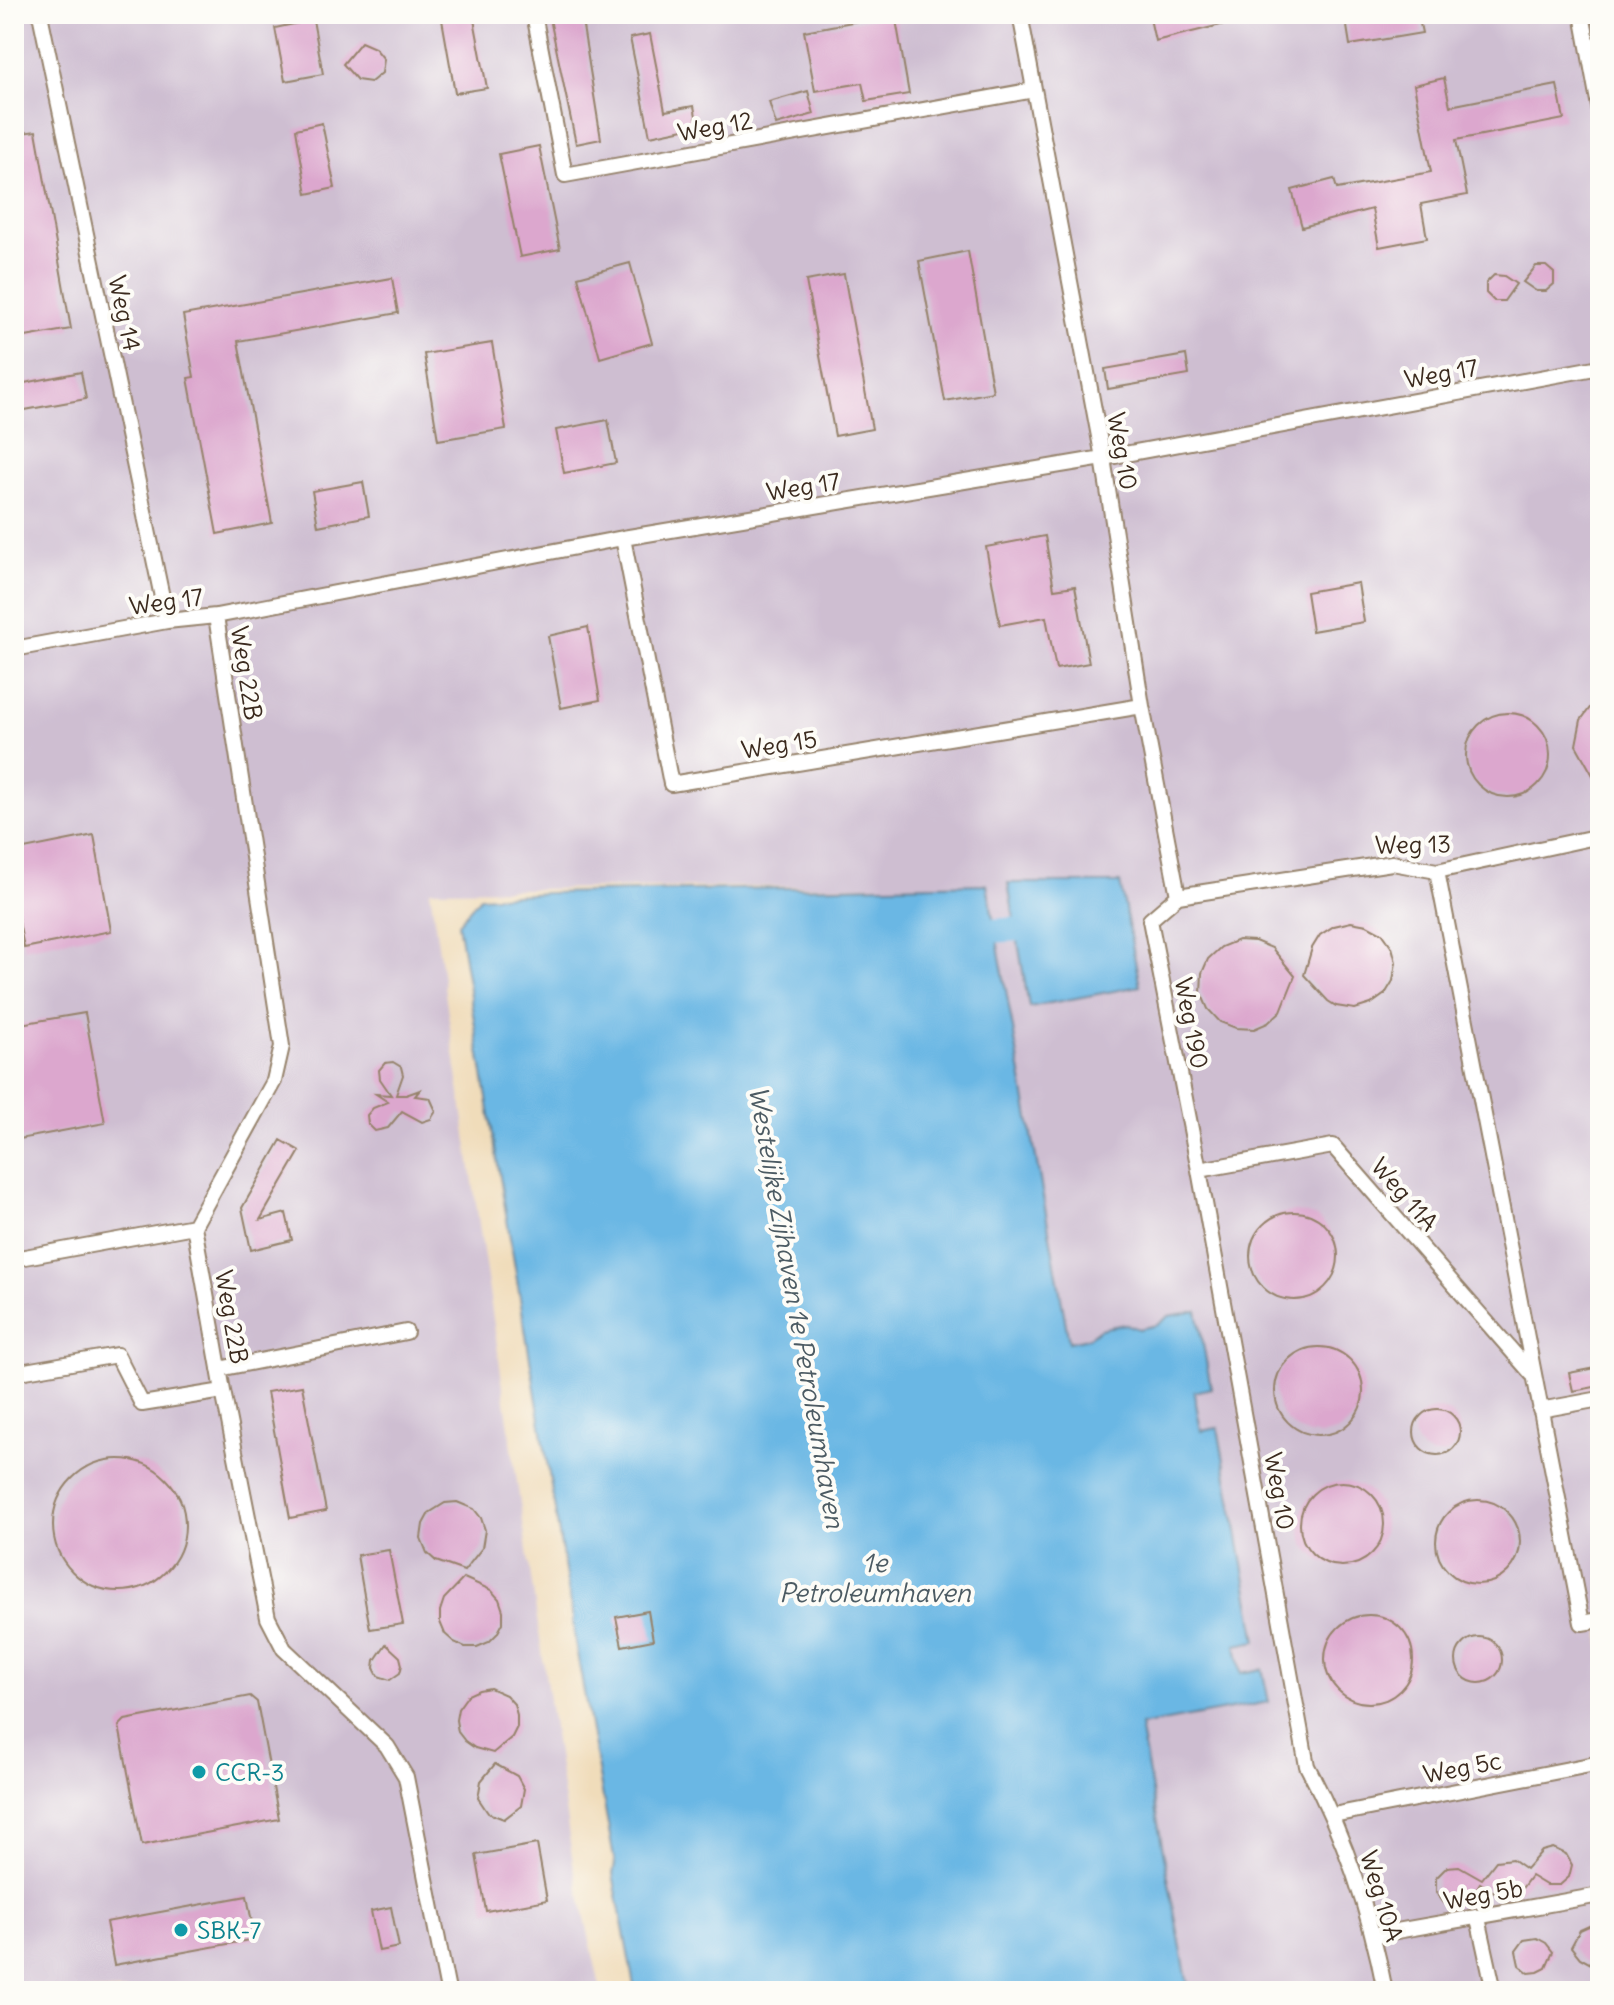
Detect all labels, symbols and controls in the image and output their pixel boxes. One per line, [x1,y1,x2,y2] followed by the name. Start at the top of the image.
[675,105,755,147] street label: Weg 12
[102,273,148,353] street label: Weg 14
[1402,352,1480,394] street label: Weg 17
[1101,410,1145,492] street label: Weg 10
[764,465,842,507] street label: Weg 17
[127,581,205,621] street label: Weg 17
[225,624,269,722] street label: Weg 22B
[739,723,819,765] street label: Weg 15
[1375,828,1451,860] street label: Weg 13
[1168,975,1216,1071] street label: Weg 190
[742,1083,852,1531] water label: Westelijke Zijhaven 1e Petroleumhaven
[1365,1151,1445,1237] street label: Weg 11A
[209,1268,255,1366] street label: Weg 22B
[1258,1450,1302,1532] street label: Weg 10
[779,1546,972,1609] water label: 1e Petroleumhaven
[1420,1745,1504,1789] street label: Weg 5c
[215,1757,284,1787] place label: CCR-3
[190,1763,208,1781] marker: CCR-3
[1354,1847,1410,1945] street label: Weg 10A
[1441,1872,1525,1916] street label: Weg 5b
[197,1915,262,1945] place label: SBK-7
[172,1921,190,1939] marker: SBK-7

